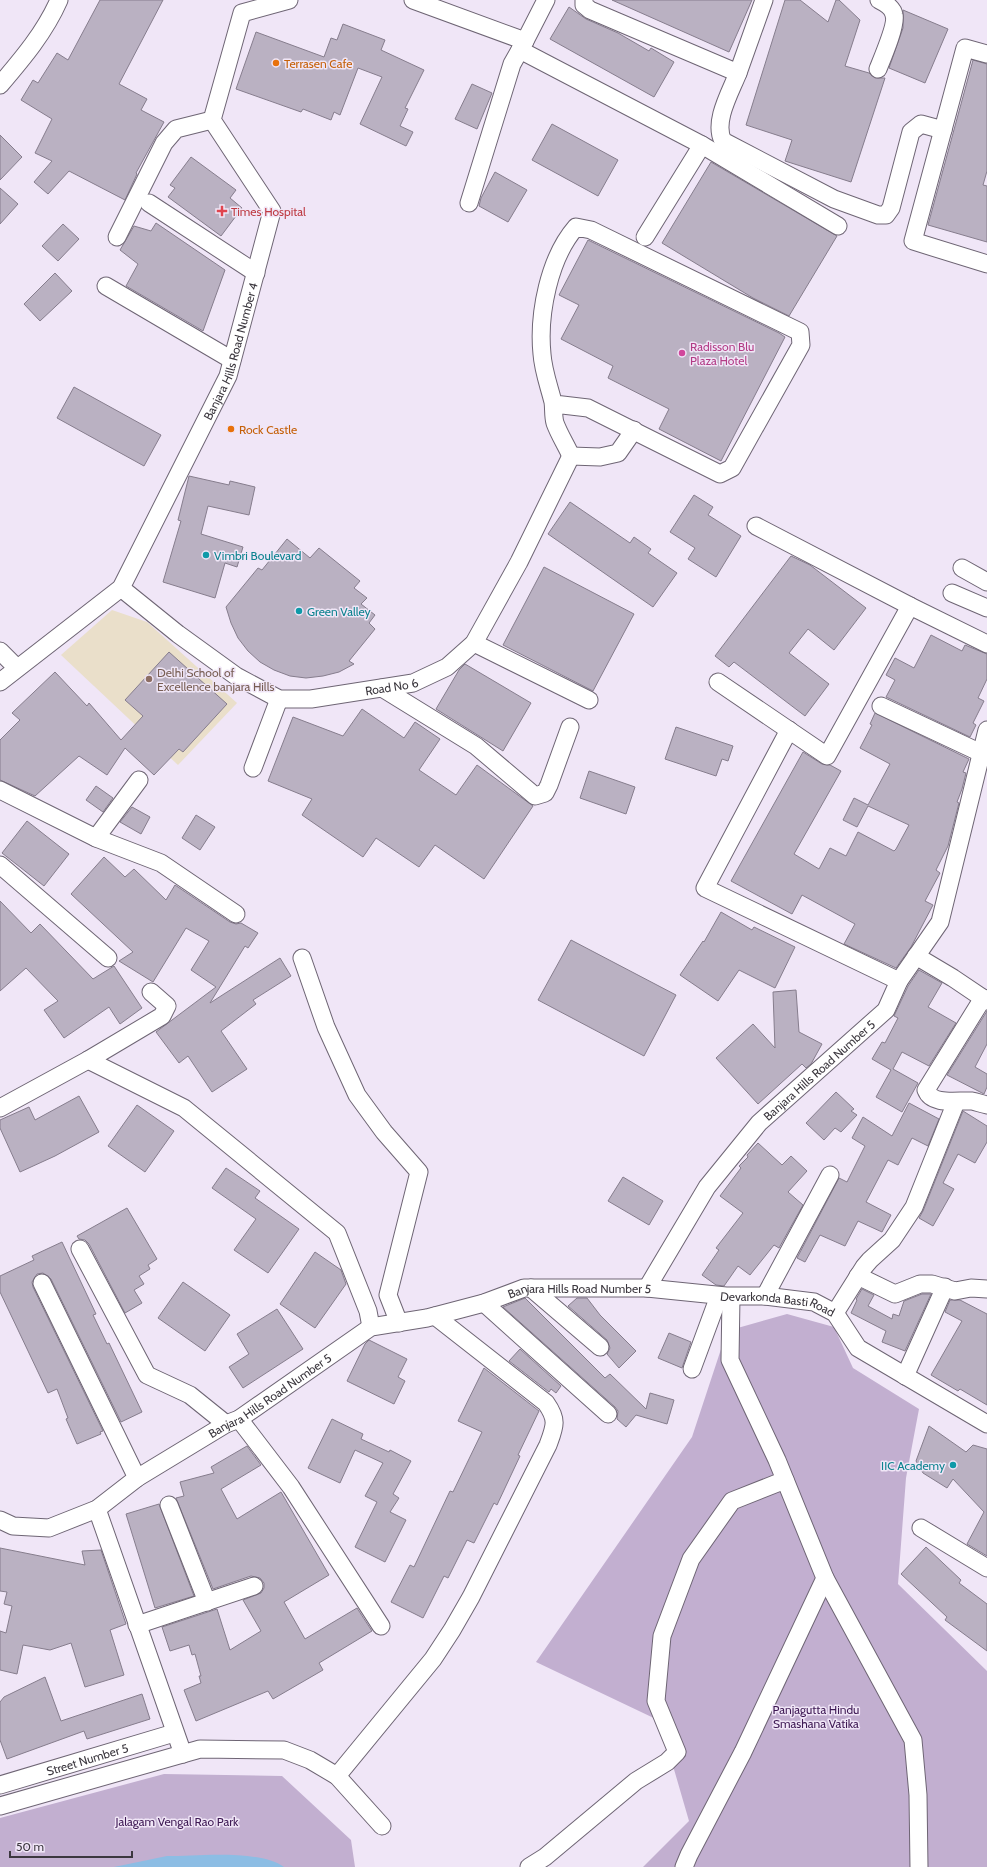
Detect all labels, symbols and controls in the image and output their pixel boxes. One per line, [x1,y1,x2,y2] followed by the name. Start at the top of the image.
[284,56,352,71] place label: Terrasen Cafe
[271,58,281,68] marker: Terrasen Cafe
[231,204,306,219] place label: Times Hospital
[216,205,228,217] marker: Times Hospital
[200,281,260,422] street label: Banjara Hills Road Number 4
[690,339,754,368] place label: Radisson Blu Plaza Hotel
[677,348,687,358] marker: Radisson Blu Plaza Hotel
[239,422,297,437] place label: Rock Castle
[226,424,236,434] marker: Rock Castle
[214,548,301,563] place label: Vimbri Boulevard
[201,550,211,560] marker: Vimbri Boulevard
[307,604,371,619] place label: Green Valley
[294,606,304,616] marker: Green Valley
[157,665,274,694] place label: Delhi School of Excellence banjara Hills
[144,674,154,684] marker: Delhi School of Excellence banjara Hills
[364,674,421,698] street label: Road No 6
[760,1016,878,1123] street label: Banjara Hills Road Number 5
[505,1280,652,1301] street label: Banjara Hills Road Number 5
[719,1288,838,1319] street label: Devarkonda Basti Road
[205,1350,334,1441] street label: Banjara Hills Road Number 5
[881,1458,945,1473] place label: IIC Academy
[948,1460,958,1470] marker: IIC Academy
[773,1702,859,1731] park label: Panjagutta Hindu Smashana Vatika
[45,1740,130,1778] street label: Street Number 5
[115,1814,239,1829] park label: Jalagam Vengal Rao Park
[10,1833,132,1859] scale bar
[16,1839,44,1854] text: 50 m

